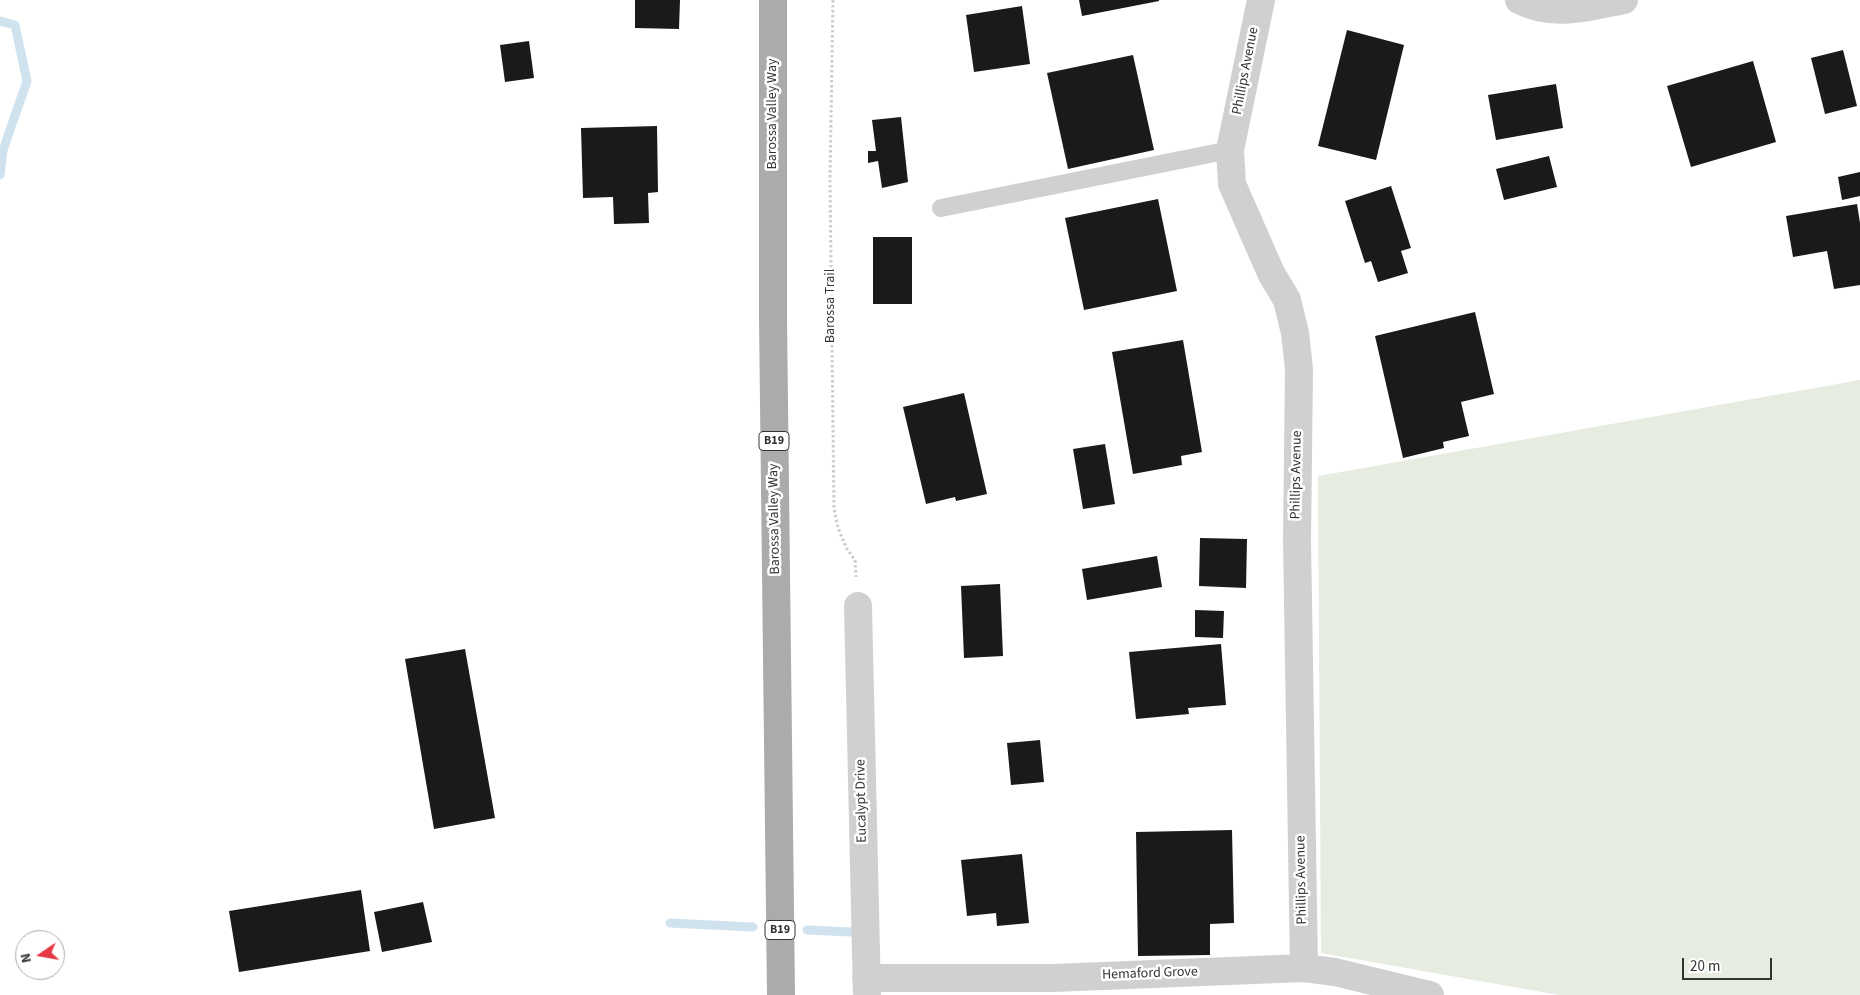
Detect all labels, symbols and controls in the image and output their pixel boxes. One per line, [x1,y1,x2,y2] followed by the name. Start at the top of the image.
[1229,26,1263,116] street label: Phillips Avenue
[765,59,781,169] street label: Barossa Valley Way
[823,269,839,343] street label: Barossa Trail
[1288,430,1306,520] street label: Phillips Avenue
[759,432,789,451] road number: B19
[766,463,784,575] street label: Barossa Valley Way
[853,759,871,843] street label: Eucalypt Drive
[1293,835,1311,925] street label: Phillips Avenue
[765,920,795,940] road number: B19
[15,930,65,980] north arrow
[1685,948,1775,980] scale bar
[16,951,37,965] text: N
[1690,956,1720,977] text: 20 m
[1102,964,1198,984] street label: Hemaford Grove

